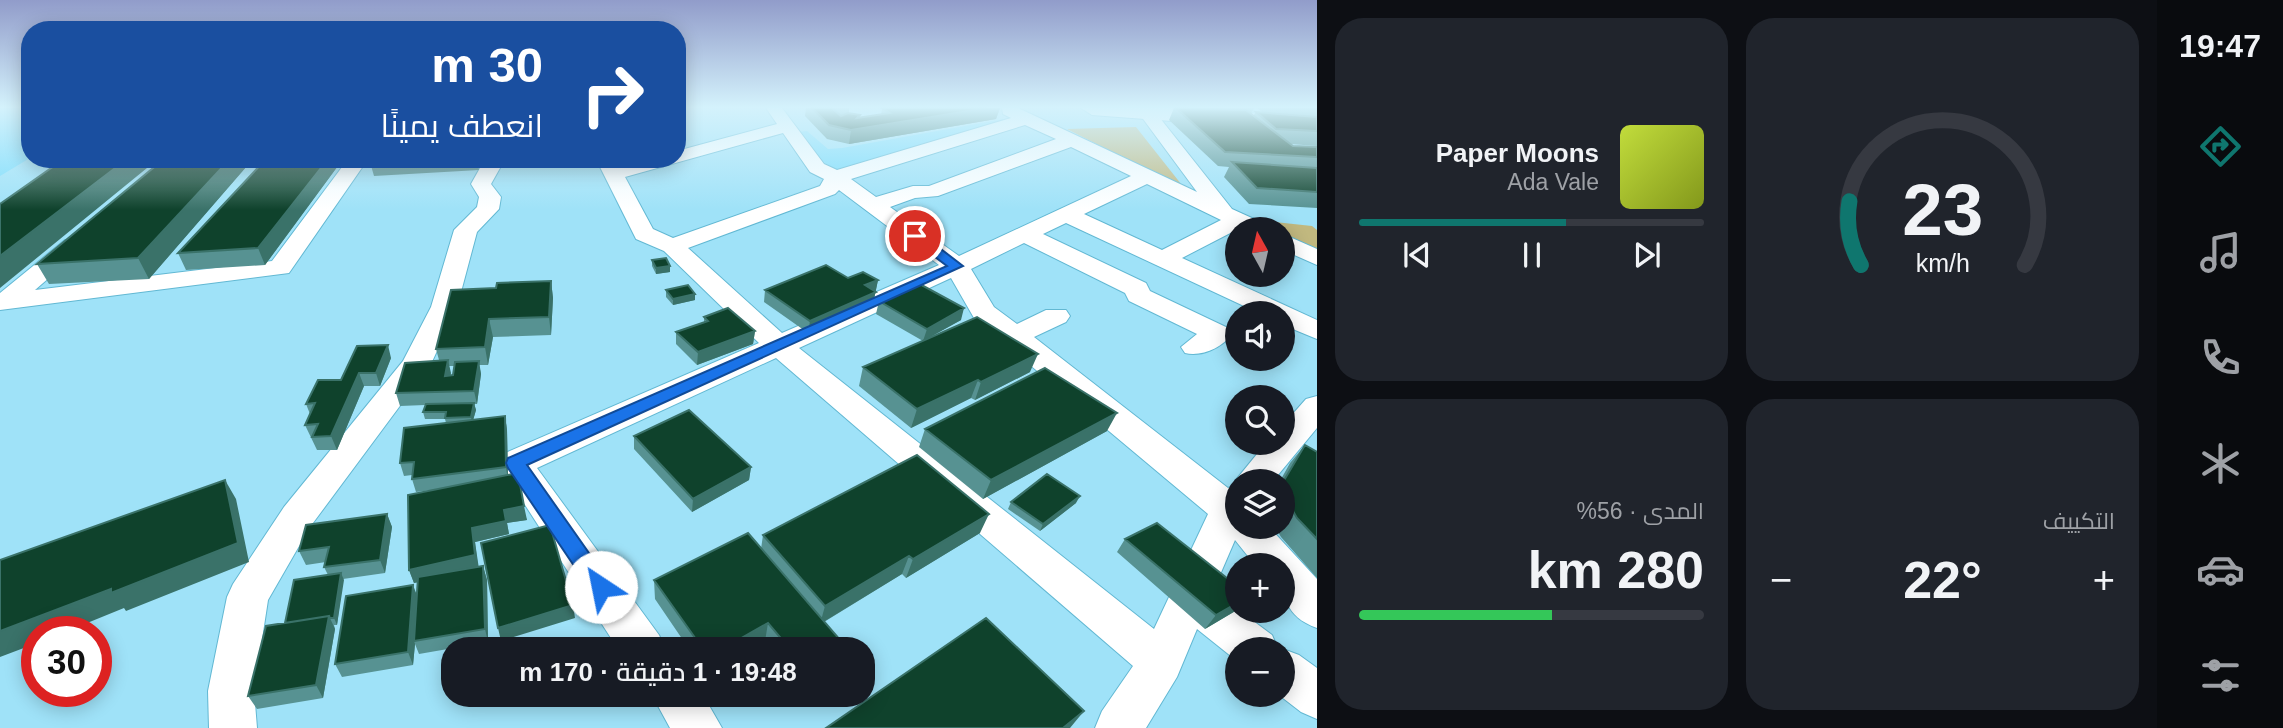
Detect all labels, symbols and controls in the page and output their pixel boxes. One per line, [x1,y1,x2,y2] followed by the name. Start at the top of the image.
[2179,28,2261,64] text: 19:47
[431,38,543,92] text: 30 m
[567,49,658,140] icon: right
[380,108,543,144] text: انعطف يمينًا
[2196,122,2245,171] icon: directions
[1436,138,1599,168] text: Paper Moons
[1507,169,1599,195] text: Ada Vale
[1902,170,1983,251] text: 23
[885,206,945,266] pin
[896,217,934,255] icon: arrive
[1225,217,1295,287] north arrow
[1225,217,1295,707] map controls
[2196,228,2245,277] icon: music
[1398,236,1436,274] icon: previous
[1513,236,1551,274] icon: pause
[1628,236,1666,274] icon: next
[1915,249,1970,277] text: km/h
[1225,301,1295,371] button: sound
[2196,333,2245,382] icon: phone
[1225,385,1295,455] button: search
[2196,439,2245,488] icon: climate
[1225,469,1295,539] button: layers
[1577,498,1704,524] text: المدى · 56%
[2043,508,2115,534] text: التكييف
[1528,541,1704,599] text: 280 km
[2196,545,2245,594] icon: car
[564,550,638,624] position arrow
[1903,551,1982,609] text: 22°
[1225,553,1295,623] button: +
[1770,559,1792,601] text: −
[2093,559,2115,601] text: +
[21,616,112,707] speed limit sign: 30
[1225,637,1295,707] button: −
[2196,651,2245,700] icon: filters
[519,657,797,687] text: 19:48 · 1 دقيقة · 170 m

